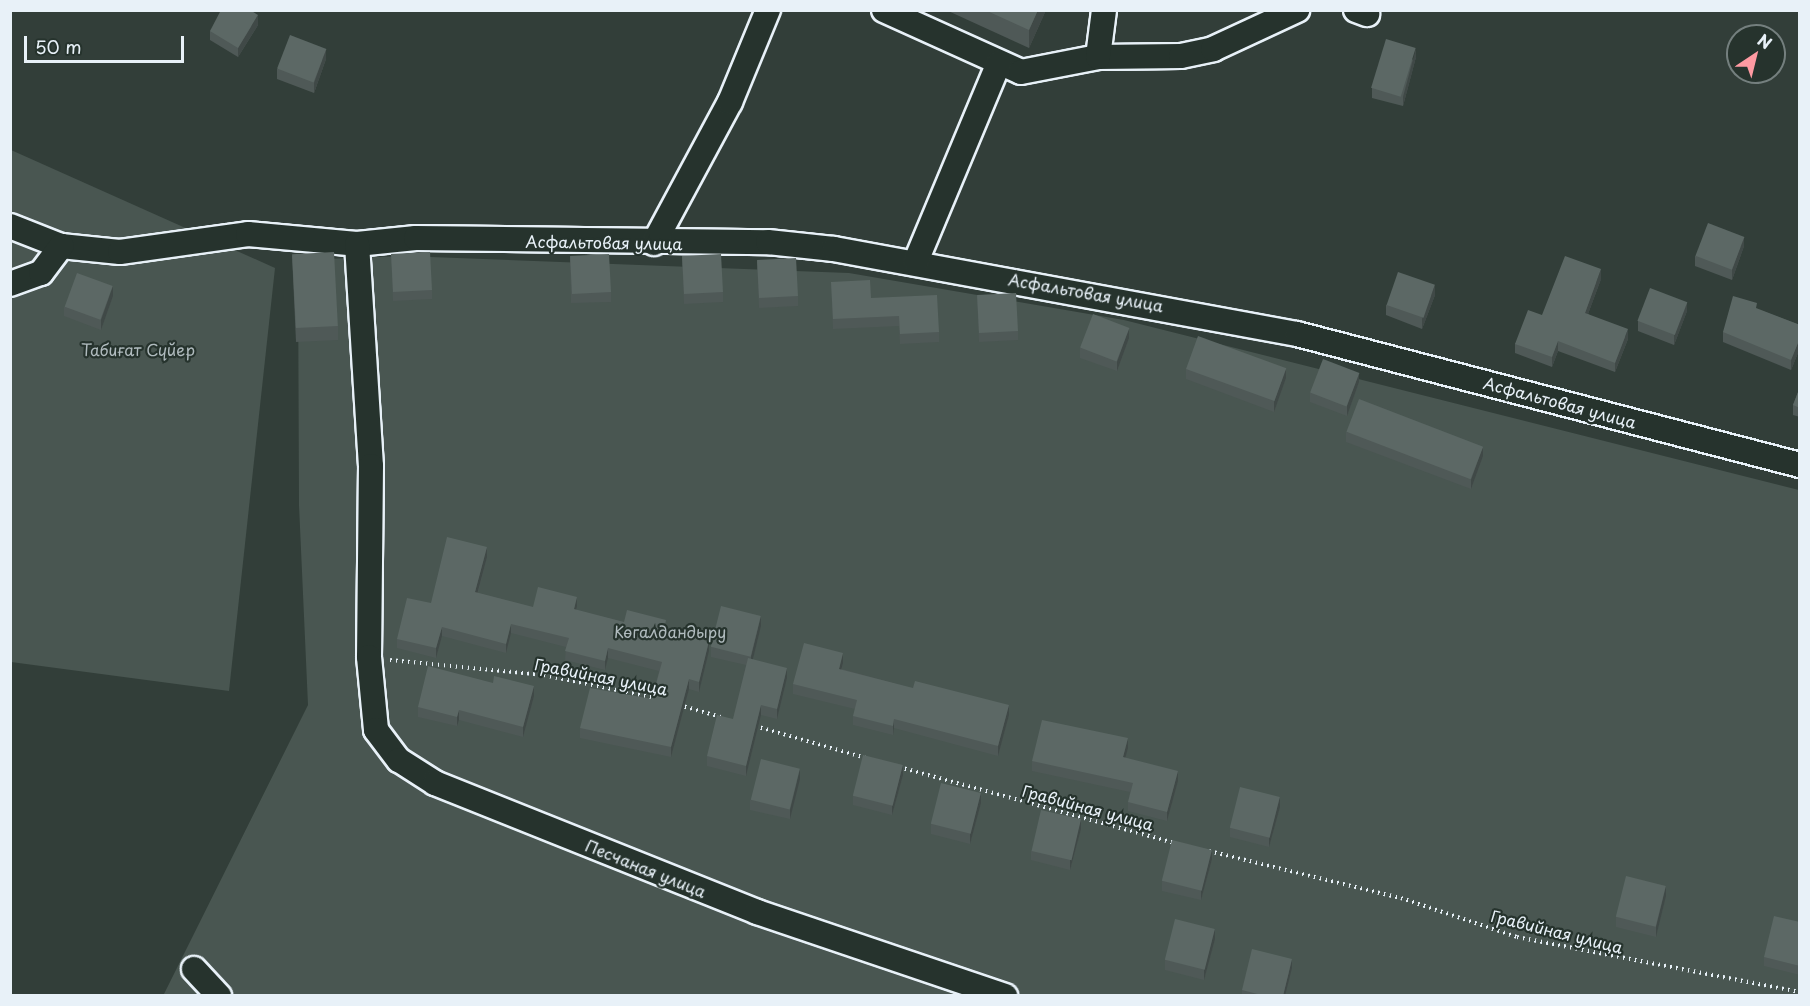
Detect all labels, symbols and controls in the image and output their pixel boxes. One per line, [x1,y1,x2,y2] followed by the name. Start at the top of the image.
[27,24,188,62] scale bar
[1726,24,1786,84] north arrow
[1753,27,1777,54] text: N
[35,33,82,60] text: 50 m
[525,231,683,253] street label: Асфальтовая улица
[1007,269,1165,315] street label: Асфальтовая улица
[80,339,196,359] park label: Табиғат Сүйер
[1481,372,1639,432] street label: Асфальтовая улица
[614,621,726,641] park label: Көгалдандыру
[532,654,670,698] street label: Гравийная улица
[1020,780,1156,834] street label: Гравийная улица
[582,835,710,901] street label: Песчаная улица
[1489,905,1625,957] street label: Гравийная улица

